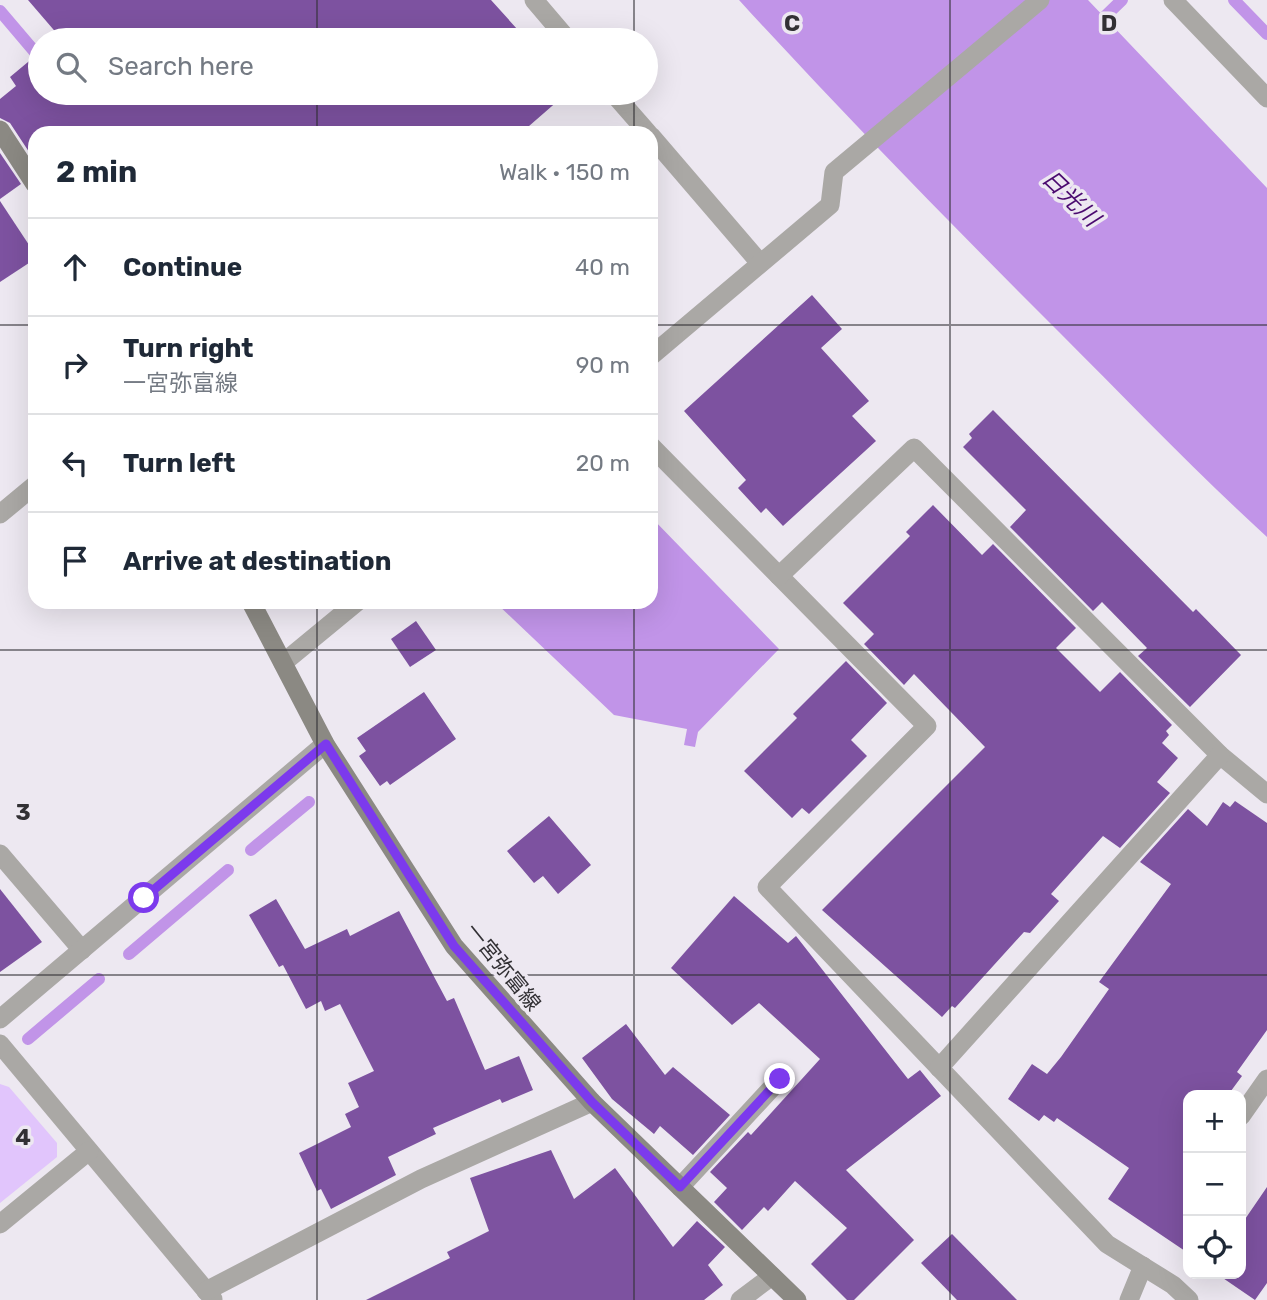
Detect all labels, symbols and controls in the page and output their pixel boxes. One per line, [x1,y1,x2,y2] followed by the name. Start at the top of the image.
[784,9,800,37] text: C
[1101,9,1117,37] text: D
[28,28,658,105] search box
[52,48,90,86] icon: search
[108,51,254,82] text: Search here
[56,154,137,190] text: 2 min
[499,158,630,186] text: Walk · 150 m
[1036,164,1108,234] water label: 日光川
[56,248,94,286] icon: ahead
[123,252,242,283] text: Continue
[575,253,630,281] text: 40 m
[123,333,253,364] text: Turn right
[56,346,94,384] icon: right
[576,351,630,379] text: 90 m
[123,369,238,397] text: 一宮弥富線
[56,444,94,482] icon: left
[123,448,235,479] text: Turn left
[576,449,630,477] text: 20 m
[56,542,94,580] icon: arrive
[123,546,391,577] text: Arrive at destination
[15,798,31,826] text: 3
[128,882,159,913] route start
[461,918,546,1015] street label: 一宮弥富線
[764,1063,795,1094] route end
[1183,1090,1246,1279] map controls
[1183,1090,1246,1153] button: +
[15,1123,31,1151] text: 4
[1183,1153,1246,1216] button: −
[1183,1216,1246,1279] button: locate

